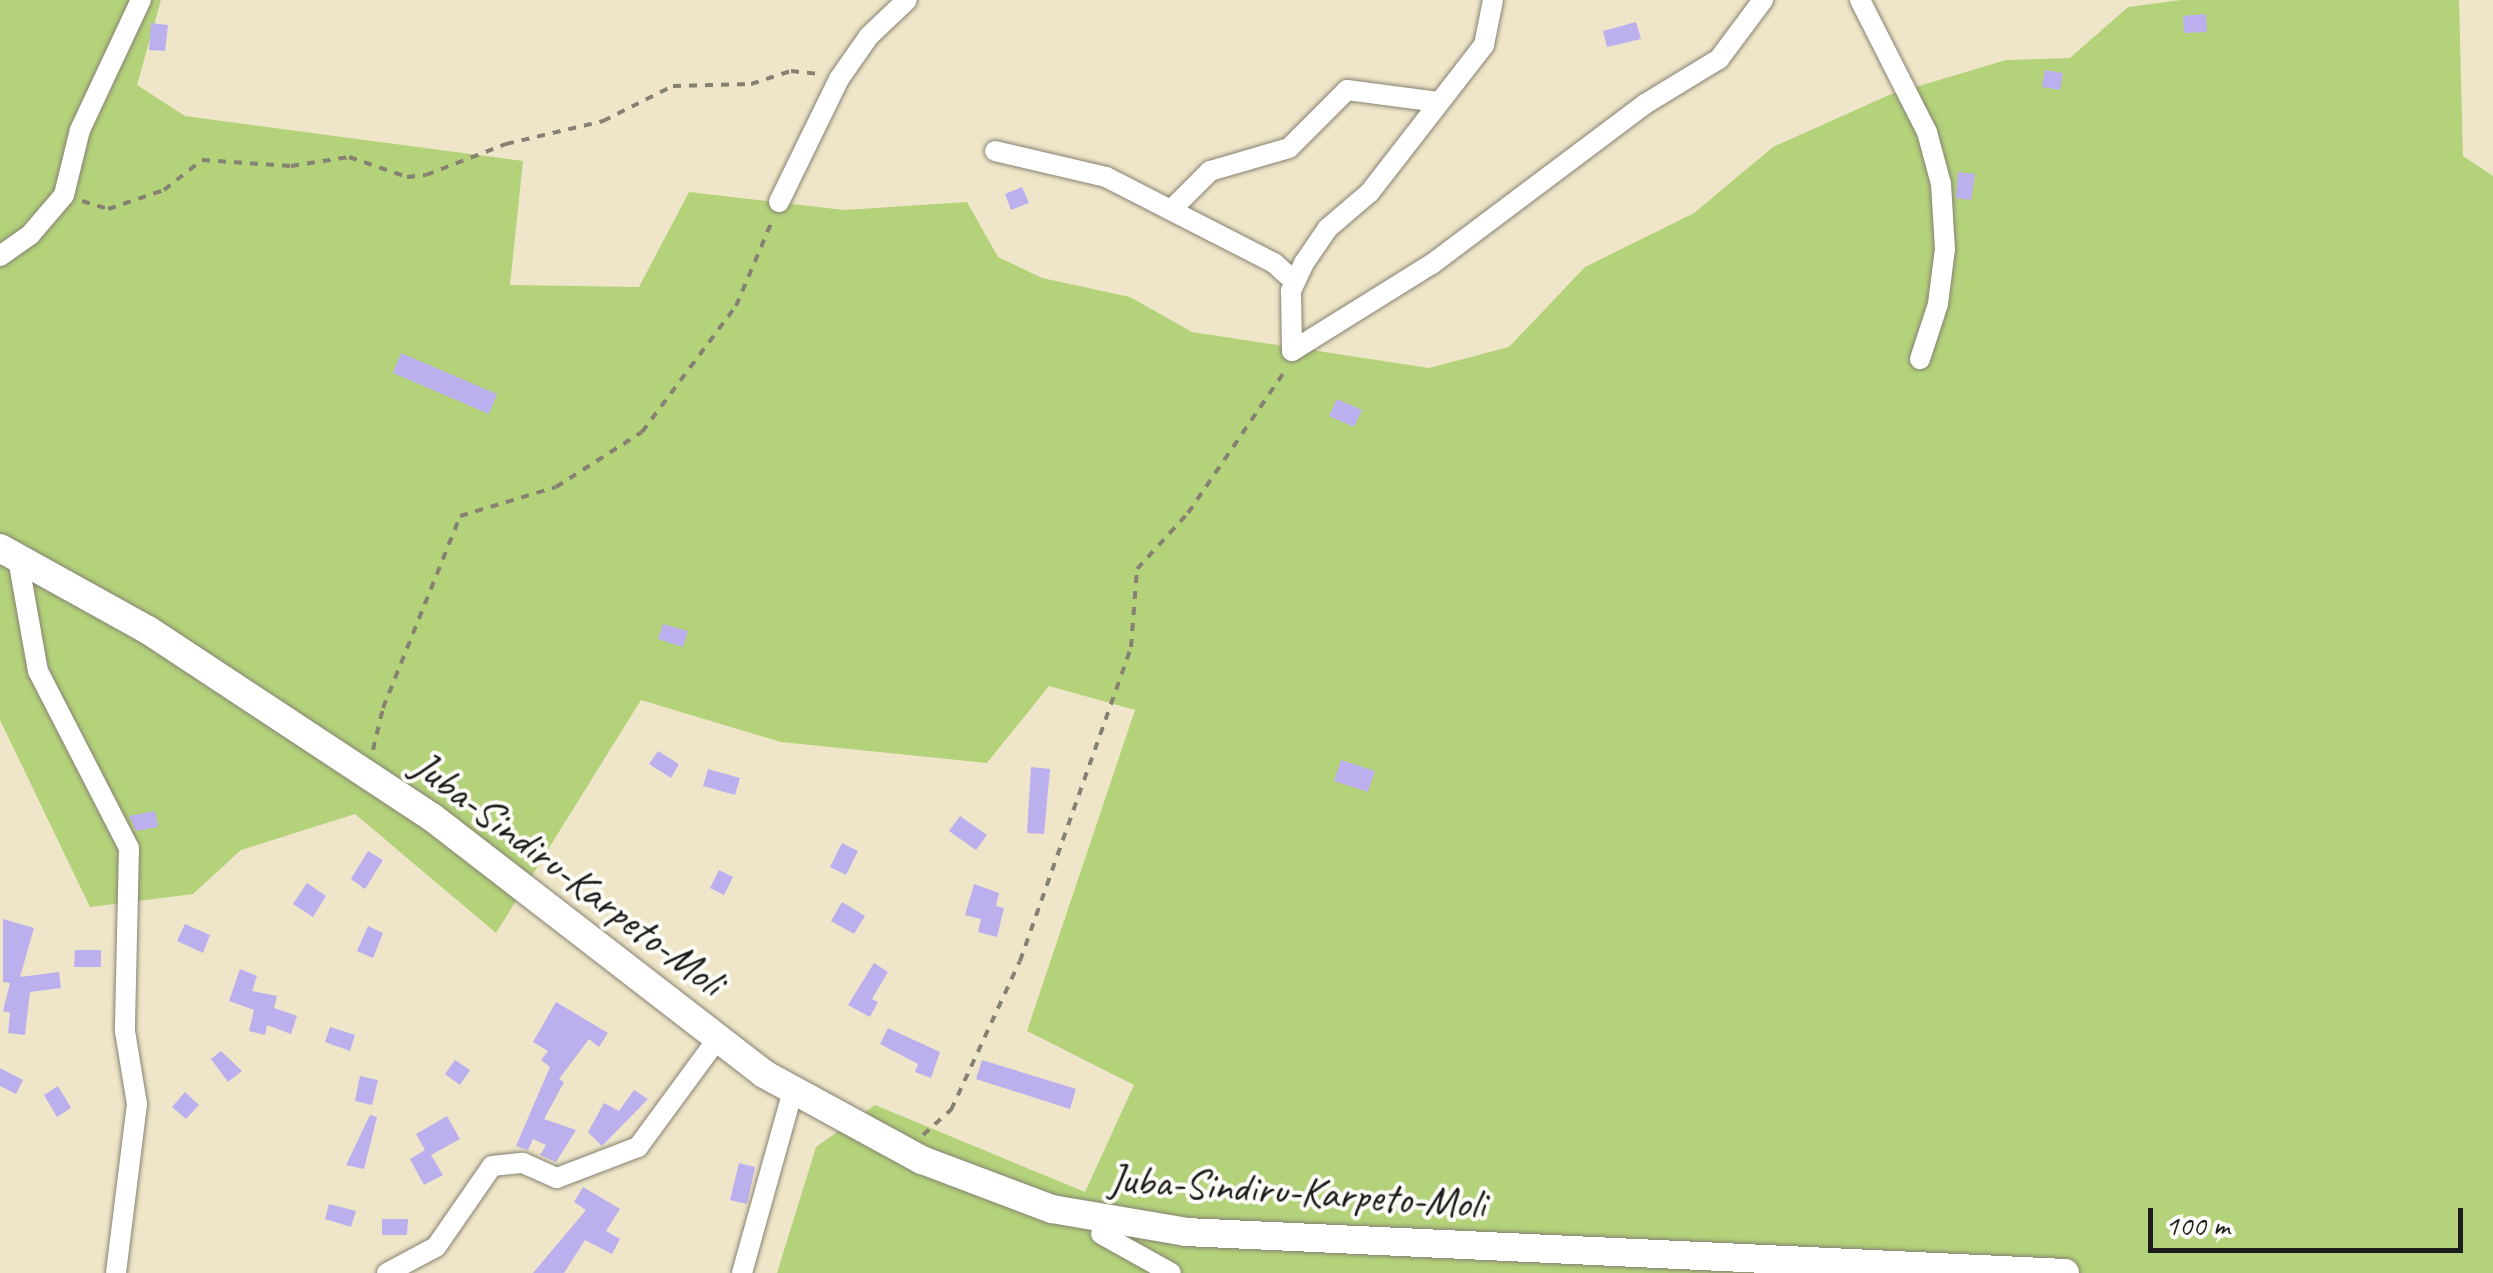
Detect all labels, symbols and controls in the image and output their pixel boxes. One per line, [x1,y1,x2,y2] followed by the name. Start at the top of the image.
[402,740,734,1008] street label: Juba-Sindiru-Karpeto-Moli
[1107,1154,1487,1230] street label: Juba-Sindiru-Karpeto-Moli
[2153,1188,2468,1250] scale bar
[2165,1206,2230,1244] text: 100 m

